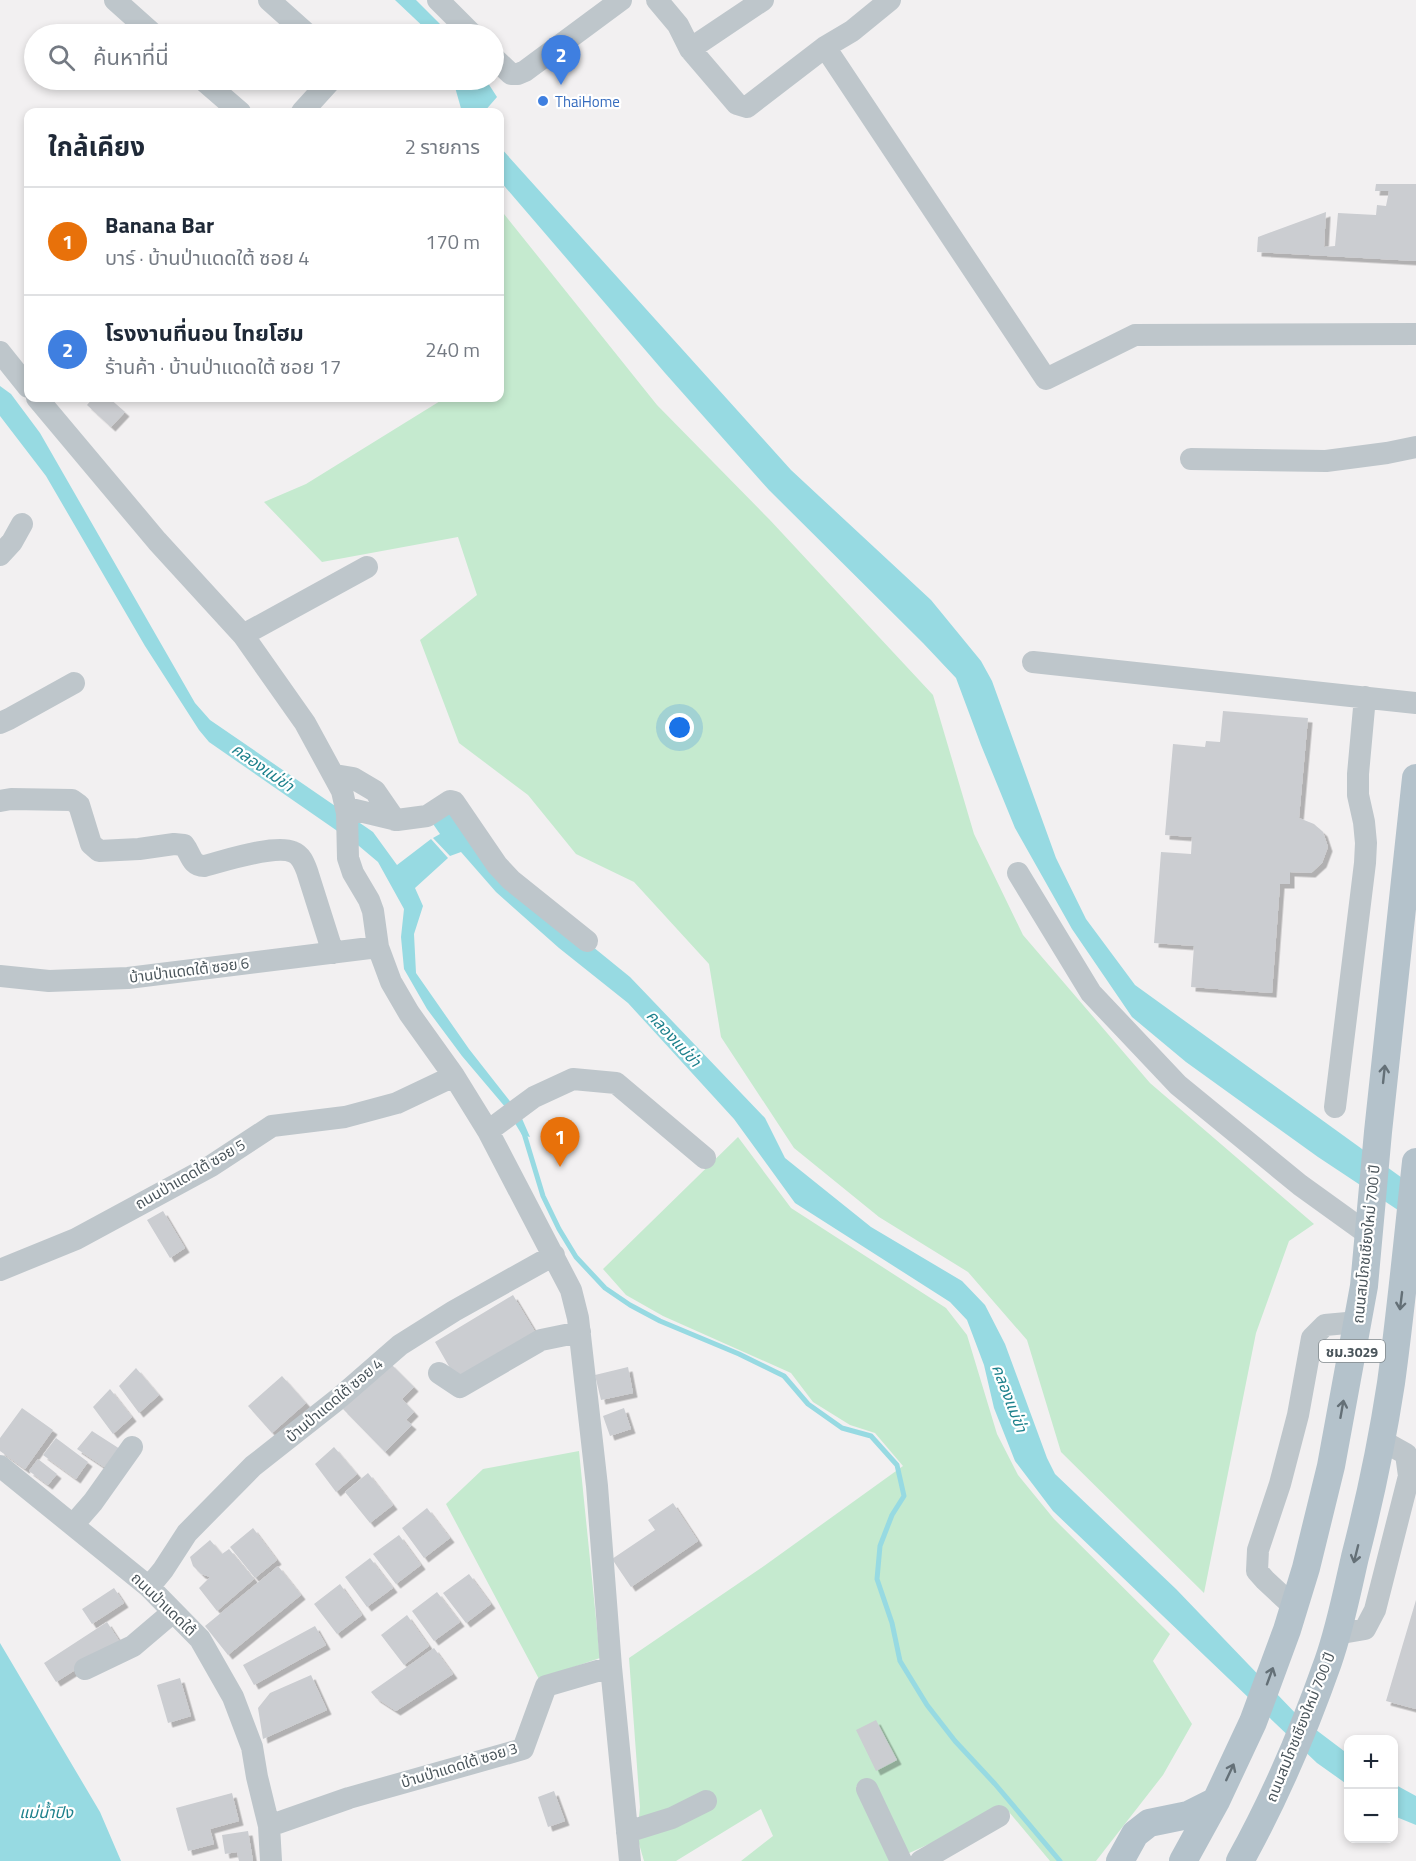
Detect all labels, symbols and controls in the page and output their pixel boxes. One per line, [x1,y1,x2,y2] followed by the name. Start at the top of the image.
[24,24,504,90] search box
[542,36,580,85] pin: 2
[93,40,169,74] text: ค้นหาที่นี่
[45,41,78,74] icon: search
[555,90,620,113] place label: ThaiHome
[536,94,550,108] marker: ThaiHome
[48,127,145,166] text: ใกล้เคียง
[405,131,480,162] text: 2 รายการ
[105,208,214,242] text: Banana Bar
[62,226,73,257] text: 1
[425,226,480,257] text: 170 m
[105,242,309,273] text: บาร์ · บ้านป่าแดดใต้ ซอย 4
[105,316,304,350] text: โรงงานที่นอน ไทยโฮม
[62,334,73,365] text: 2
[425,334,480,365] text: 240 m
[105,351,341,382] text: ร้านค้า · บ้านป่าแดดใต้ ซอย 17
[665,713,694,742] your location
[227,737,300,798] water label: คลองแม่ข่า
[128,951,250,989] street label: บ้านป่าแดดใต้ ซอย 6
[641,1004,708,1073] water label: คลองแม่ข่า
[1379,1065,1390,1084] one-way arrow
[540,1118,580,1167] pin: 1
[131,1133,249,1215] street label: ถนนป่าแดดใต้ ซอย 5
[1346,1163,1386,1325] street label: ถนนสมโภชเชียงใหม่ 700 ปี
[1395,1291,1406,1311] one-way arrow
[1319,1340,1385,1362] road number: ชม.3029
[280,1352,388,1448] street label: บ้านป่าแดดใต้ ซอย 4
[986,1361,1034,1437] water label: คลองแม่ข่า
[1337,1400,1348,1419] one-way arrow
[1350,1544,1362,1563] one-way arrow
[126,1567,202,1641] street label: ถนนป่าแดดใต้
[1259,1649,1341,1805] street label: ถนนสมโภชเชียงใหม่ 700 ปี
[1266,1667,1277,1686] one-way arrow
[1344,1735,1398,1843] map controls
[1344,1735,1398,1789] button: +
[398,1736,520,1794] street label: บ้านป่าแดดใต้ ซอย 3
[1224,1764,1236,1782] one-way arrow
[1344,1789,1398,1843] button: −
[19,1800,74,1824] water label: แม่น้ำปิง

